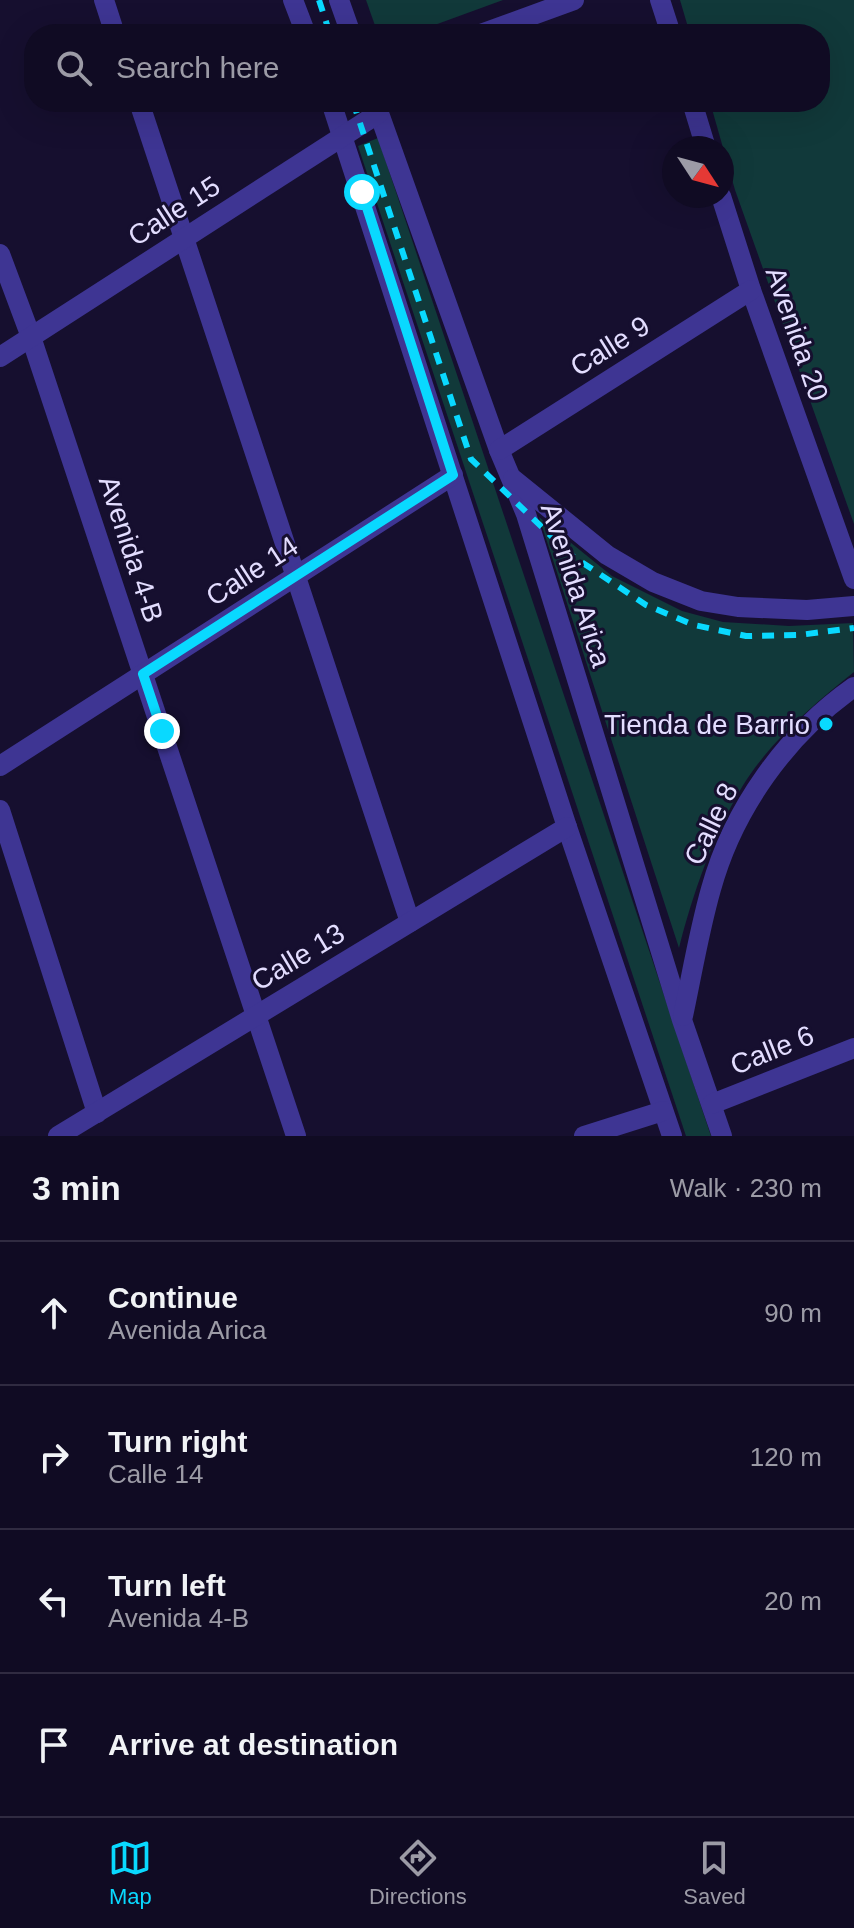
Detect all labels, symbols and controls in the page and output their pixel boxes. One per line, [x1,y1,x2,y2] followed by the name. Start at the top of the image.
[24,24,830,112] search box
[52,46,96,90] icon: search
[116,51,279,84] text: Search here
[662,136,734,208] north arrow
[122,170,226,252] street label: Calle 15
[344,174,380,210] route start
[760,263,834,405] street label: Avenida 20
[565,310,655,382] street label: Calle 9
[93,472,169,626] street label: Avenida 4-B
[535,499,617,671] street label: Avenida Arica
[200,530,304,612] street label: Calle 14
[604,709,810,740] place label: Tienda de Barrio
[144,713,180,749] route end
[817,715,835,733] marker: Tienda de Barrio
[678,778,744,870] street label: Calle 8
[246,917,350,997] street label: Calle 13
[726,1019,818,1081] street label: Calle 6
[32,1169,121,1207] text: 3 min
[670,1173,822,1203] text: Walk · 230 m
[108,1281,238,1314] text: Continue
[32,1291,76,1335] icon: ahead
[764,1298,822,1328] text: 90 m
[108,1315,267,1345] text: Avenida Arica
[108,1425,247,1458] text: Turn right
[32,1435,76,1479] icon: right
[750,1442,822,1472] text: 120 m
[108,1459,203,1489] text: Calle 14
[108,1569,226,1602] text: Turn left
[32,1579,76,1623] icon: left
[764,1586,822,1616] text: 20 m
[108,1603,249,1633] text: Avenida 4-B
[32,1723,76,1767] icon: arrive
[108,1728,398,1761] text: Arrive at destination
[108,1836,152,1910] tab: Map
[369,1836,467,1910] tab: Directions
[683,1836,746,1910] tab: Saved

